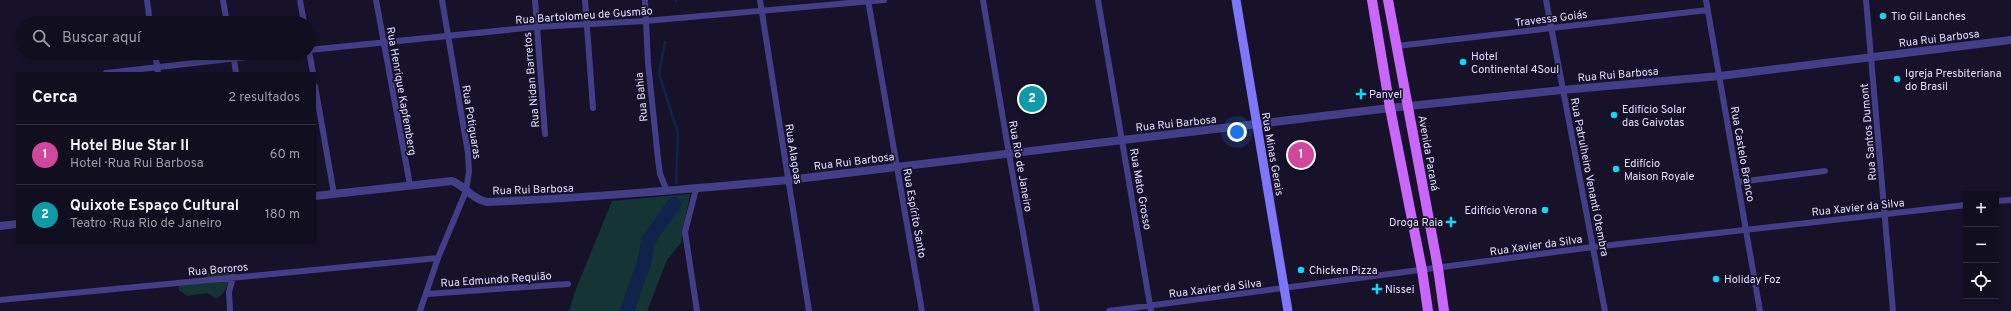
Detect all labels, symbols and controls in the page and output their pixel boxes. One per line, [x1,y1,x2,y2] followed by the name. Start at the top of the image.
[515,4,653,28] street label: Rua Bartolomeu de Gusmão
[1514,8,1588,30] street label: Travessa Goiás
[1891,10,1966,24] place label: Tio Gil Lanches
[1878,11,1888,21] marker: Tio Gil Lanches
[16,16,316,60] search box
[383,26,419,156] street label: Rua Henrique Kapfemberg
[30,27,52,49] icon: search
[1898,27,1980,51] street label: Rua Rui Barbosa
[62,29,141,48] text: Buscar aquí
[521,32,543,128] street label: Rua Nidan Barretos
[1471,50,1559,77] place label: Hotel Continental 4Soul
[1458,57,1468,67] marker: Hotel Continental 4Soul
[1577,64,1659,86] street label: Rua Rui Barbosa
[1905,67,2002,94] place label: Igreja Presbiteriana do Brasil
[632,71,652,122] street label: Rua Bahia
[1892,74,1902,84] marker: Igreja Presbiteriana do Brasil
[1858,83,1880,181] street label: Rua Santos Dumont
[458,84,484,160] street label: Rua Potiguaras
[1019,84,1045,114] pin: 2
[32,87,78,109] text: Cerca
[1369,88,1402,102] place label: Panvel
[1356,89,1366,99] marker: Panvel
[228,90,300,106] text: 2 resultados
[1567,97,1611,258] street label: Rua Patrulheiro Venanti Otembra
[1622,103,1687,130] place label: Edifício Solar das Gaivotas
[1727,105,1757,203] street label: Rua Castelo Branco
[1609,110,1619,120] marker: Edifício Solar das Gaivotas
[1258,111,1286,197] street label: Rua Minas Gerais
[1135,113,1217,135] street label: Rua Rui Barbosa
[1414,114,1442,192] street label: Avenida Paraná
[1005,119,1035,213] street label: Rua Rio de Janeiro
[1227,122,1247,142] your location
[781,123,805,185] street label: Rua Alagoas
[70,137,189,156] text: Hotel Blue Star II
[1288,140,1314,170] pin: 1
[42,147,48,163] text: 1
[270,147,300,163] text: 60 m
[1126,147,1154,231] street label: Rua Mato Grosso
[813,150,895,174] street label: Rua Rui Barbosa
[70,156,204,172] text: Hotel · Rua Rui Barbosa
[1624,157,1694,184] place label: Edifício Maison Royale
[1611,164,1621,174] marker: Edifício Maison Royale
[899,167,929,259] street label: Rua Espírito Santo
[492,182,574,198] street label: Rua Rui Barbosa
[1963,191,1999,299] map controls
[1963,191,1999,227] button: +
[1811,196,1905,220] street label: Rua Xavier da Silva
[70,197,239,216] text: Quixote Espaço Cultural
[1465,204,1537,218] place label: Edifício Verona
[1540,205,1550,215] marker: Edifício Verona
[41,207,49,223] text: 2
[265,207,300,223] text: 180 m
[70,216,222,232] text: Teatro · Rua Rio de Janeiro
[1389,216,1443,230] place label: Droga Raia
[1446,217,1456,227] marker: Droga Raia
[1963,227,1999,263] button: −
[1489,233,1584,259] street label: Rua Xavier da Silva
[187,260,249,280] street label: Rua Bororos
[1963,263,1999,299] button: locate
[1309,264,1378,278] place label: Chicken Pizza
[1296,265,1306,275] marker: Chicken Pizza
[440,269,552,291] street label: Rua Edmundo Requião
[1724,273,1781,287] place label: Holiday Foz
[1711,274,1721,284] marker: Holiday Foz
[1168,276,1263,302] street label: Rua Xavier da Silva
[1385,283,1415,297] place label: Nissei
[1372,284,1382,294] marker: Nissei

